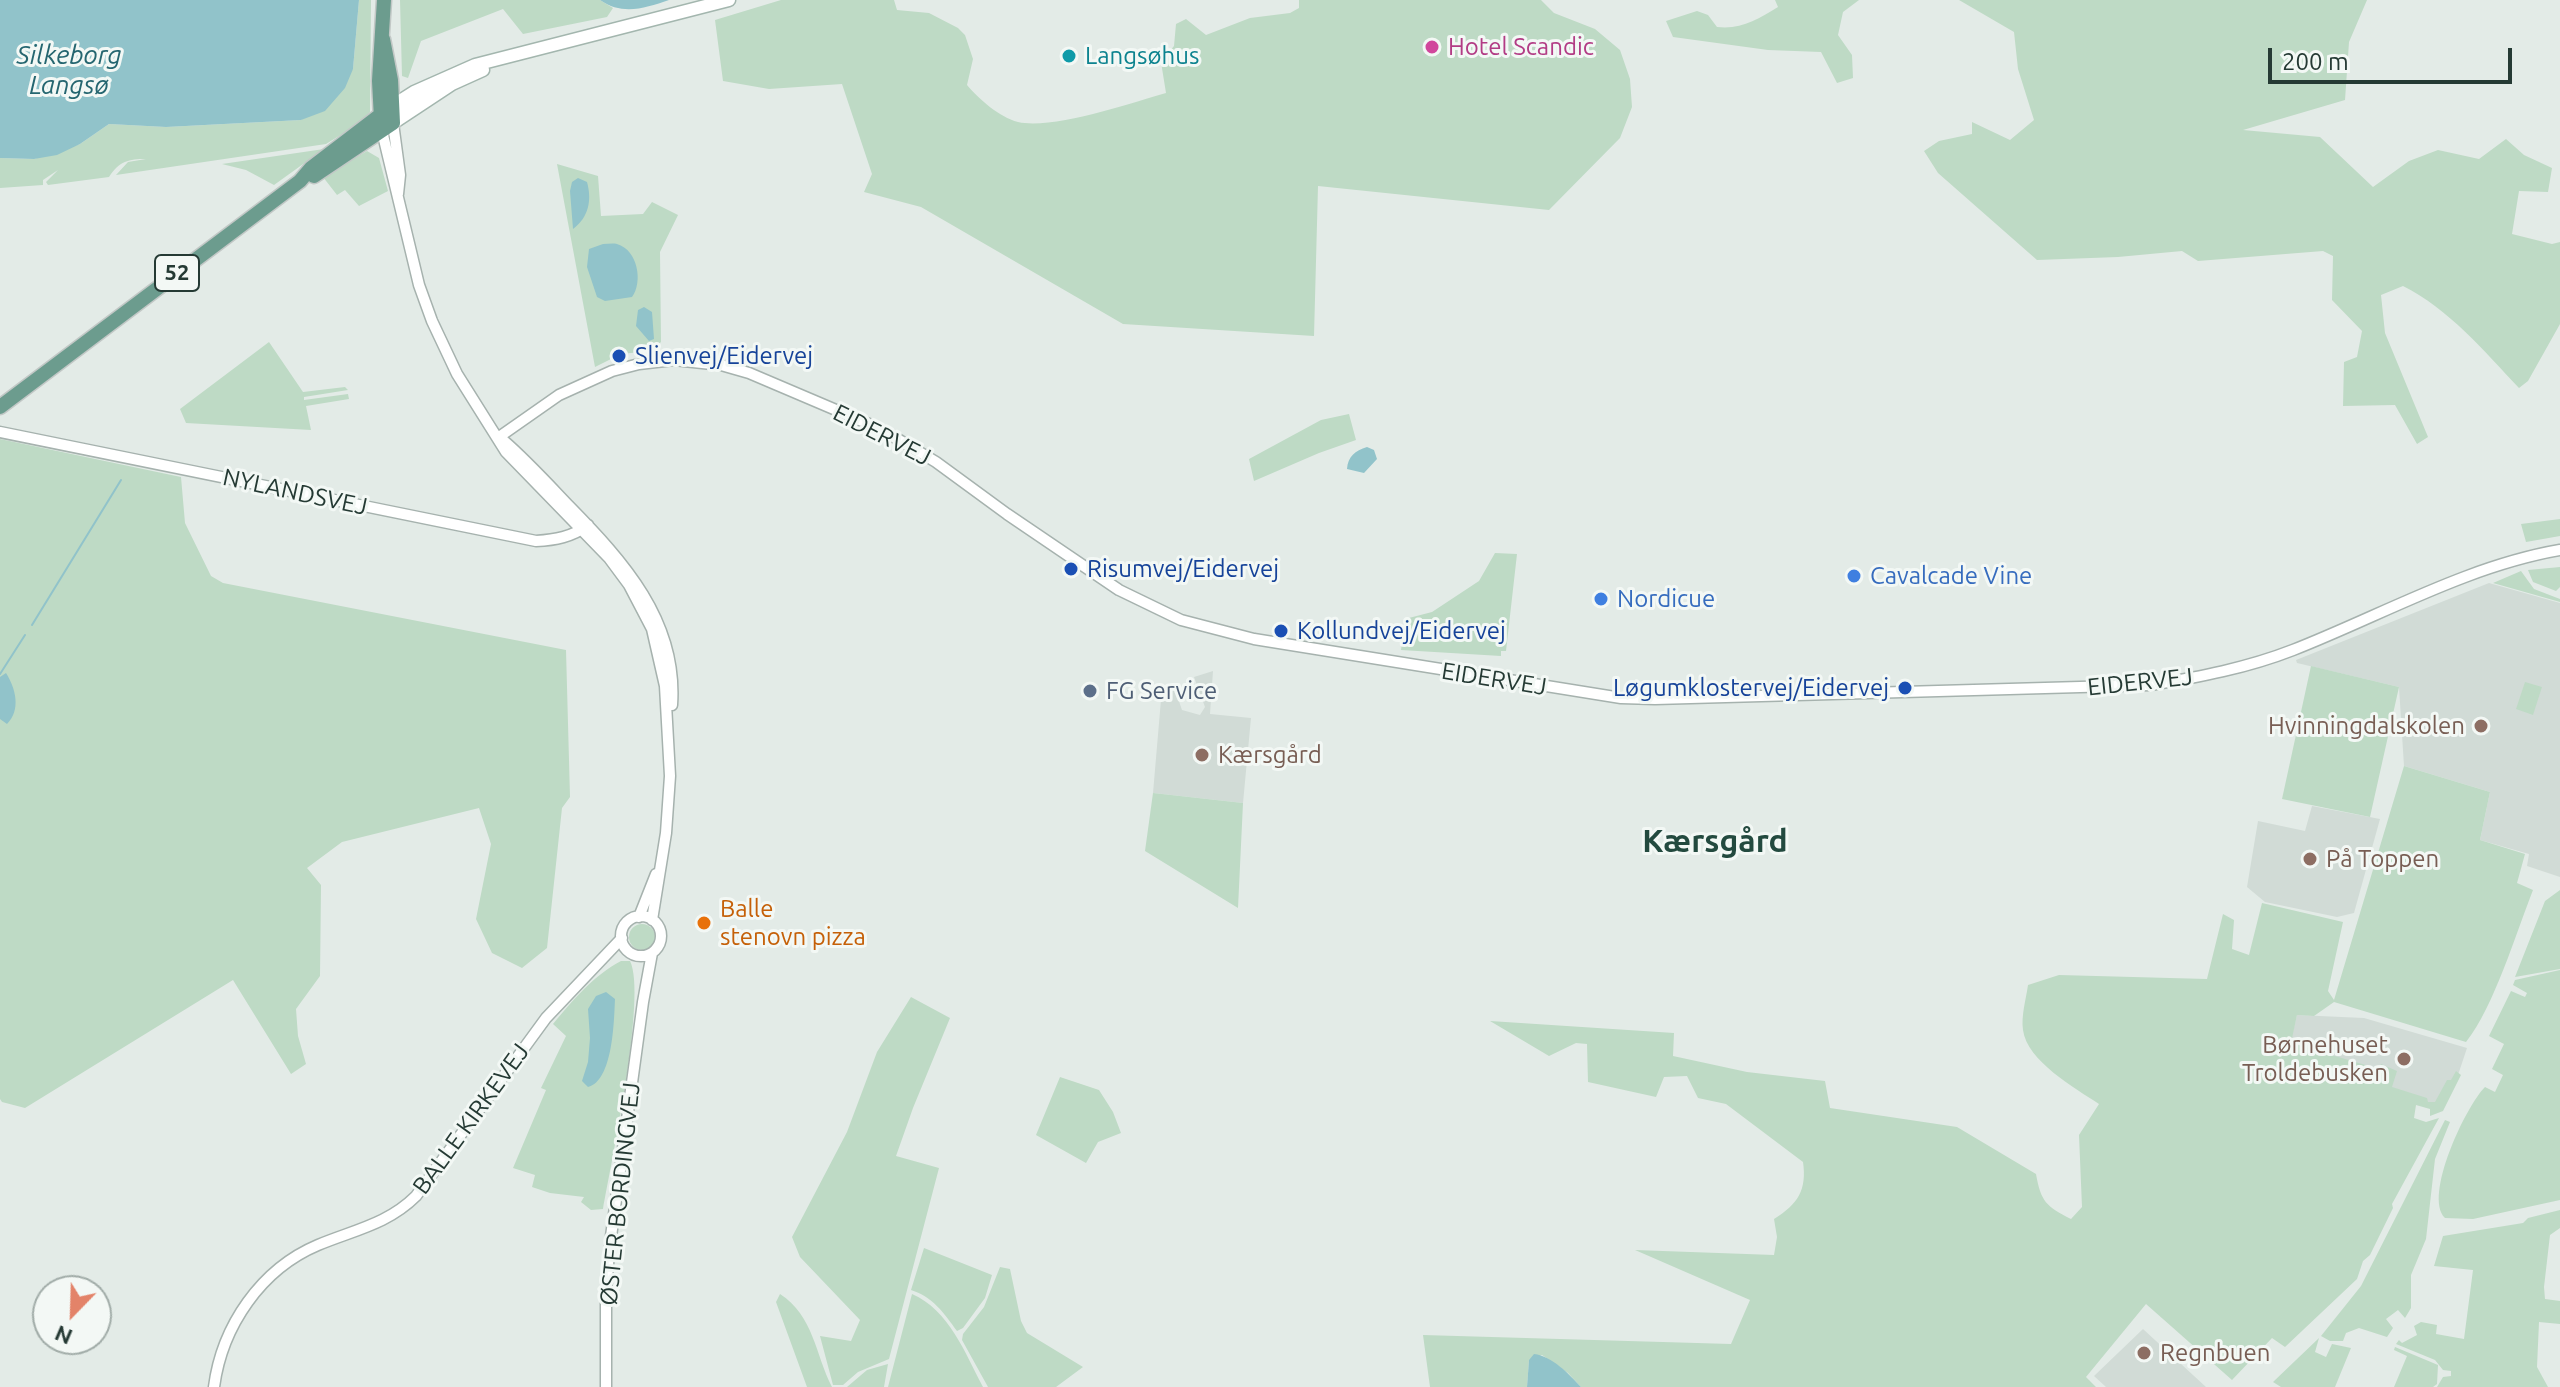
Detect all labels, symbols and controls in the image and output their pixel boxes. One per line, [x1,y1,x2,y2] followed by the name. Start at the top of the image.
[2272,32,2516,82] scale bar
[1448,33,1594,61] place label: Hotel Scandic
[1423,38,1441,56] marker: Hotel Scandic
[17,39,121,100] water label: Silkeborg Langsø
[1085,42,1199,70] place label: Langsøhus
[1060,47,1078,65] marker: Langsøhus
[2282,48,2349,75] text: 200 m
[155,255,199,291] road number: 52
[635,342,813,370] place label: Slienvej/Eidervej
[610,347,628,365] marker: Slienvej/Eidervej
[828,398,936,472] street label: EIDERVEJ
[220,463,370,521] street label: NYLANDSVEJ
[1087,555,1279,583] place label: Risumvej/Eidervej
[1062,560,1080,578] marker: Risumvej/Eidervej
[1870,562,2032,590] place label: Cavalcade Vine
[1845,567,1863,585] marker: Cavalcade Vine
[1617,585,1715,613] place label: Nordicue
[1592,590,1610,608] marker: Nordicue
[1297,617,1506,645] place label: Kollundvej/Eidervej
[1272,622,1290,640] marker: Kollundvej/Eidervej
[1439,656,1549,702] street label: EIDERVEJ
[2086,662,2194,702] street label: EIDERVEJ
[1613,674,1889,702] place label: Løgumklostervej/Eidervej
[1106,677,1217,705] place label: FG Service
[1896,679,1914,697] marker: Løgumklostervej/Eidervej
[1081,682,1099,700] marker: FG Service
[2268,712,2465,740] place label: Hvinningdalskolen
[2472,717,2490,735] marker: Hvinningdalskolen
[1218,741,1322,769] place label: Kærsgård
[1193,746,1211,764] marker: Kærsgård
[1642,822,1788,860] district label: Kærsgård
[2326,845,2439,873] place label: På Toppen
[2301,850,2319,868] marker: På Toppen
[720,895,866,951] place label: Balle stenovn pizza
[695,914,713,932] marker: Balle stenovn pizza
[2242,1031,2388,1087] place label: Børnehuset Troldebusken
[407,1038,535,1200] street label: BALLE KIRKEVEJ
[2395,1050,2413,1068] marker: Børnehuset Troldebusken
[594,1081,646,1307] street label: ØSTER BORDINGVEJ
[32,1275,112,1355] north arrow
[51,1321,76,1350] text: N
[2160,1339,2270,1367] place label: Regnbuen
[2135,1344,2153,1362] marker: Regnbuen

